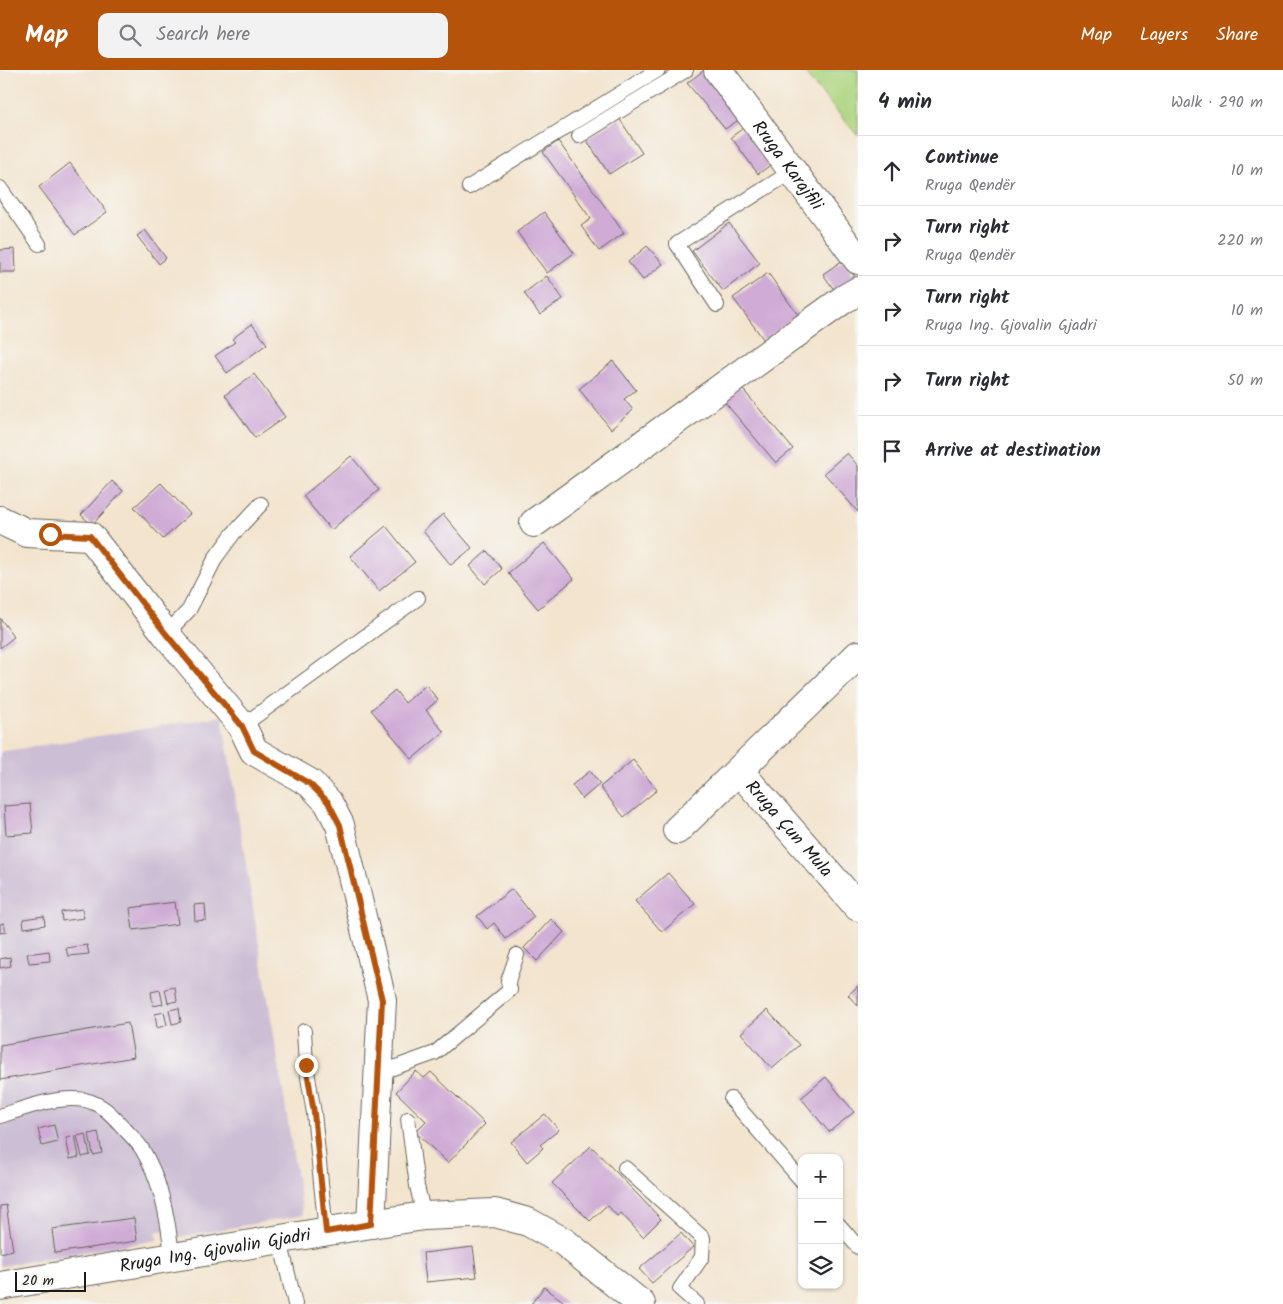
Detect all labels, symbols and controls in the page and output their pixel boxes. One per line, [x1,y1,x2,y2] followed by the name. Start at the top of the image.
[98,13,448,58] search box
[25,16,68,55] text: Map
[156,20,250,50] text: Search here
[116,21,144,49] icon: search
[1081,21,1112,50] text: Map
[1140,21,1188,50] text: Layers
[1216,21,1258,50] text: Share
[878,86,932,119] text: 4 min
[1171,90,1263,115] text: Walk · 290 m
[744,115,830,218] street label: Rruga Karajfili
[925,143,998,173] text: Continue
[878,157,906,185] icon: ahead
[1231,158,1263,183] text: 10 m
[925,173,1015,198] text: Rruga Qendër
[925,213,1010,243] text: Turn right
[878,227,906,255] icon: right
[1217,228,1263,253] text: 220 m
[925,243,1015,268] text: Rruga Qendër
[925,283,1010,313] text: Turn right
[878,297,906,325] icon: right
[1231,298,1263,323] text: 10 m
[925,313,1097,338] text: Rruga Ing. Gjovalin Gjadri
[925,366,1010,396] text: Turn right
[878,367,906,395] icon: right
[1227,368,1263,393] text: 50 m
[925,436,1101,466] text: Arrive at destination
[878,437,906,465] icon: arrive
[39,523,62,546] route start
[737,774,839,885] street label: Rruga Çun Mula
[295,1054,318,1077] route end
[798,1154,843,1289] map controls
[798,1154,843,1199] button: +
[798,1199,843,1244] button: −
[118,1221,314,1282] street label: Rruga Ing. Gjovalin Gjadri
[798,1244,843,1289] button: layers
[15,1269,86,1292] scale bar
[22,1270,54,1292] text: 20 m

